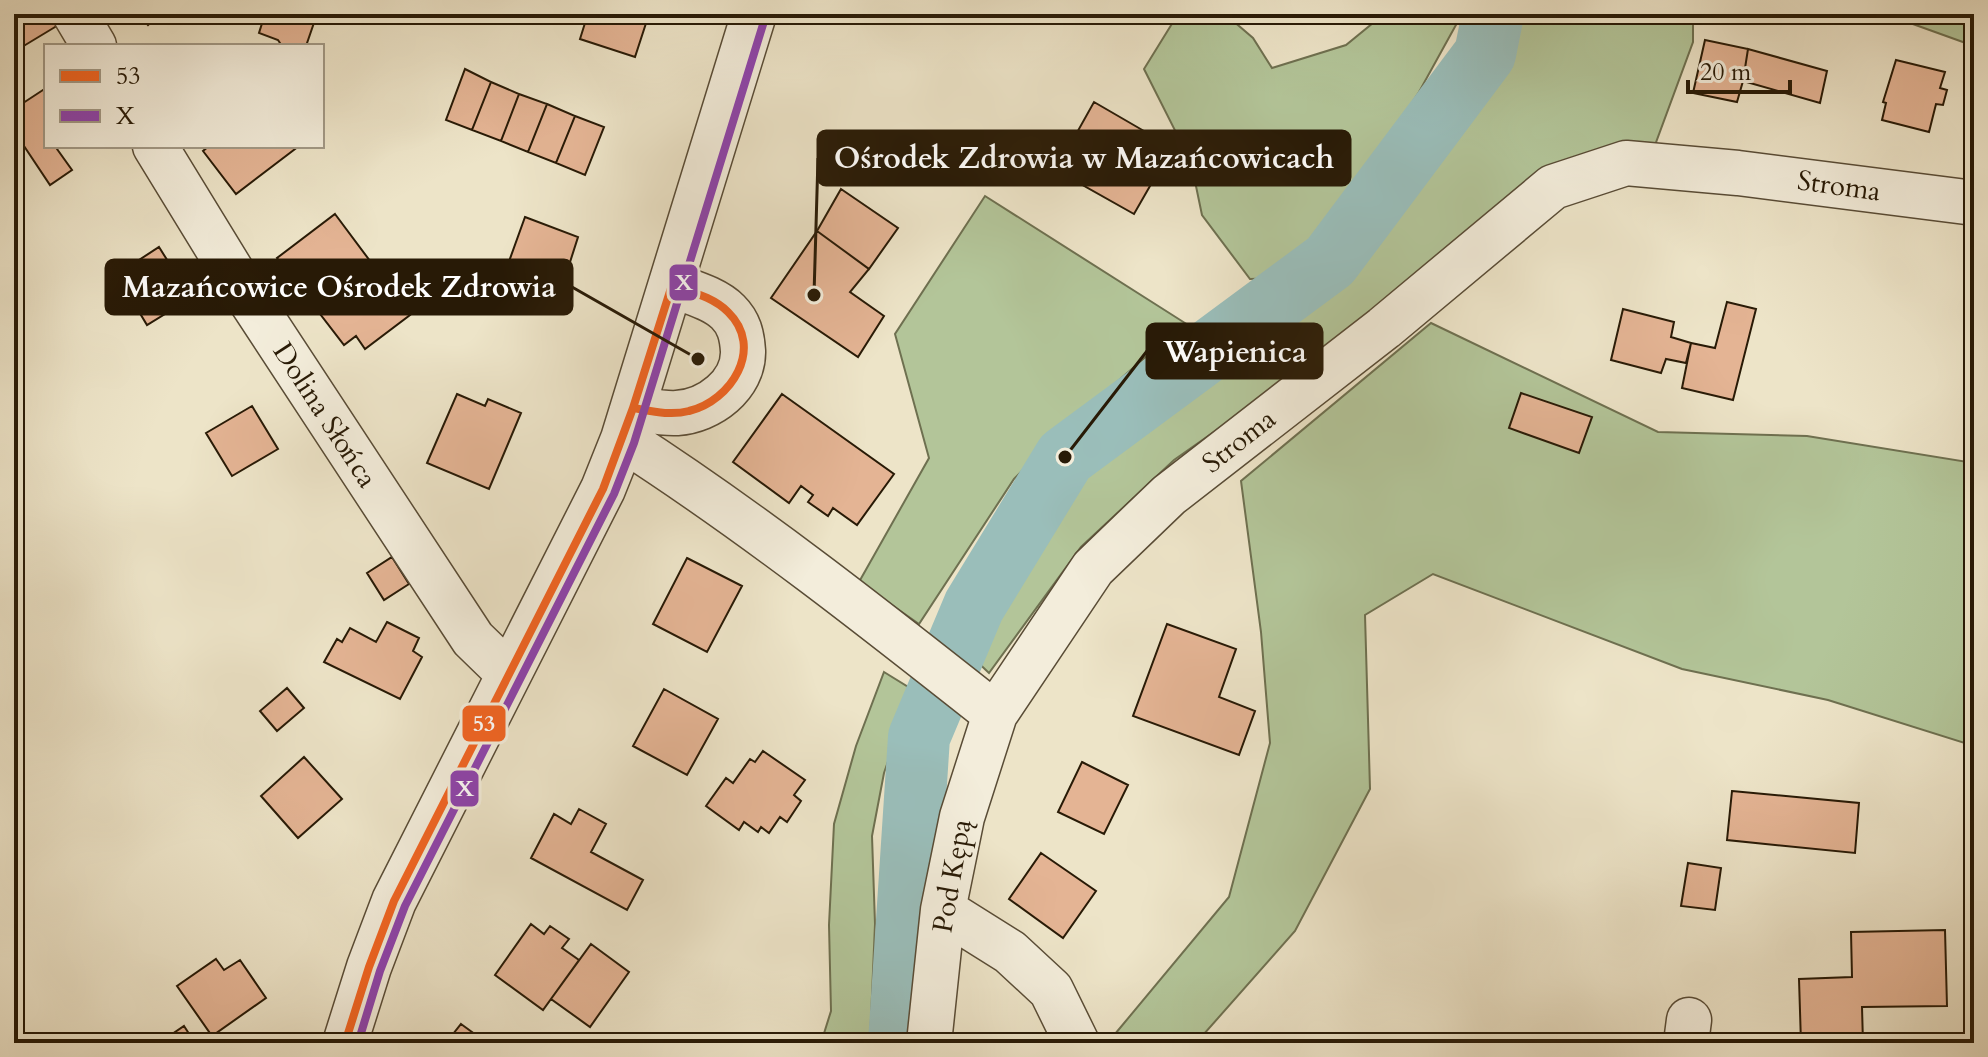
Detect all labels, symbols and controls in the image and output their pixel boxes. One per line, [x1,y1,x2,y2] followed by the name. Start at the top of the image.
[44,44,324,148] legend
[1688,44,1790,94] scale bar
[1700,56,1752,89] text: 20 m
[116,60,141,93] text: 53
[116,100,135,133] text: X
[818,131,1350,185] callout: Ośrodek Zdrowia w Mazańcowicach
[834,138,1335,179] text: Ośrodek Zdrowia w Mazańcowicach
[1795,161,1883,211] street label: Stroma
[106,260,572,314] callout: Mazańcowice Ośrodek Zdrowia
[668,263,699,302] line badge: X
[122,267,556,308] text: Mazańcowice Ośrodek Zdrowia
[675,268,694,298] text: X
[1147,324,1322,378] callout: Wapienica
[1162,332,1307,373] text: Wapienica
[264,335,386,495] street label: Dolina Słońca
[1194,400,1284,482] street label: Stroma
[461,704,507,743] line badge: 53
[473,709,495,739] text: 53
[449,769,480,808] line badge: X
[456,774,475,804] text: X
[923,816,981,936] street label: Pod Kępą

